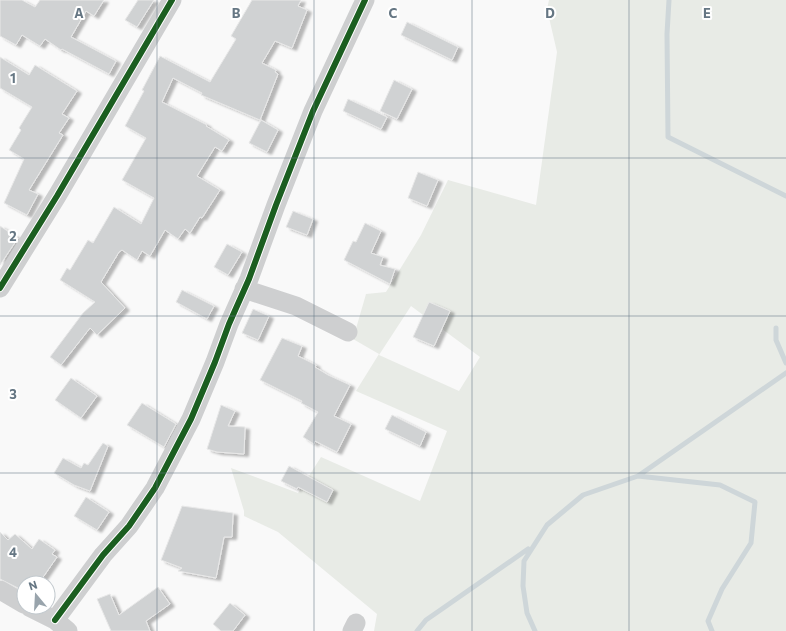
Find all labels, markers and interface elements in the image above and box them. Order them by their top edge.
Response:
text: A [74,5,84,21]
text: B [232,5,241,21]
text: C [389,5,398,21]
text: D [545,5,555,21]
text: E [703,5,711,21]
text: 1 [10,70,16,86]
text: 2 [9,228,17,244]
text: 3 [9,386,17,402]
text: 4 [9,544,17,560]
north arrow [16,575,56,615]
text: N [27,578,39,592]

